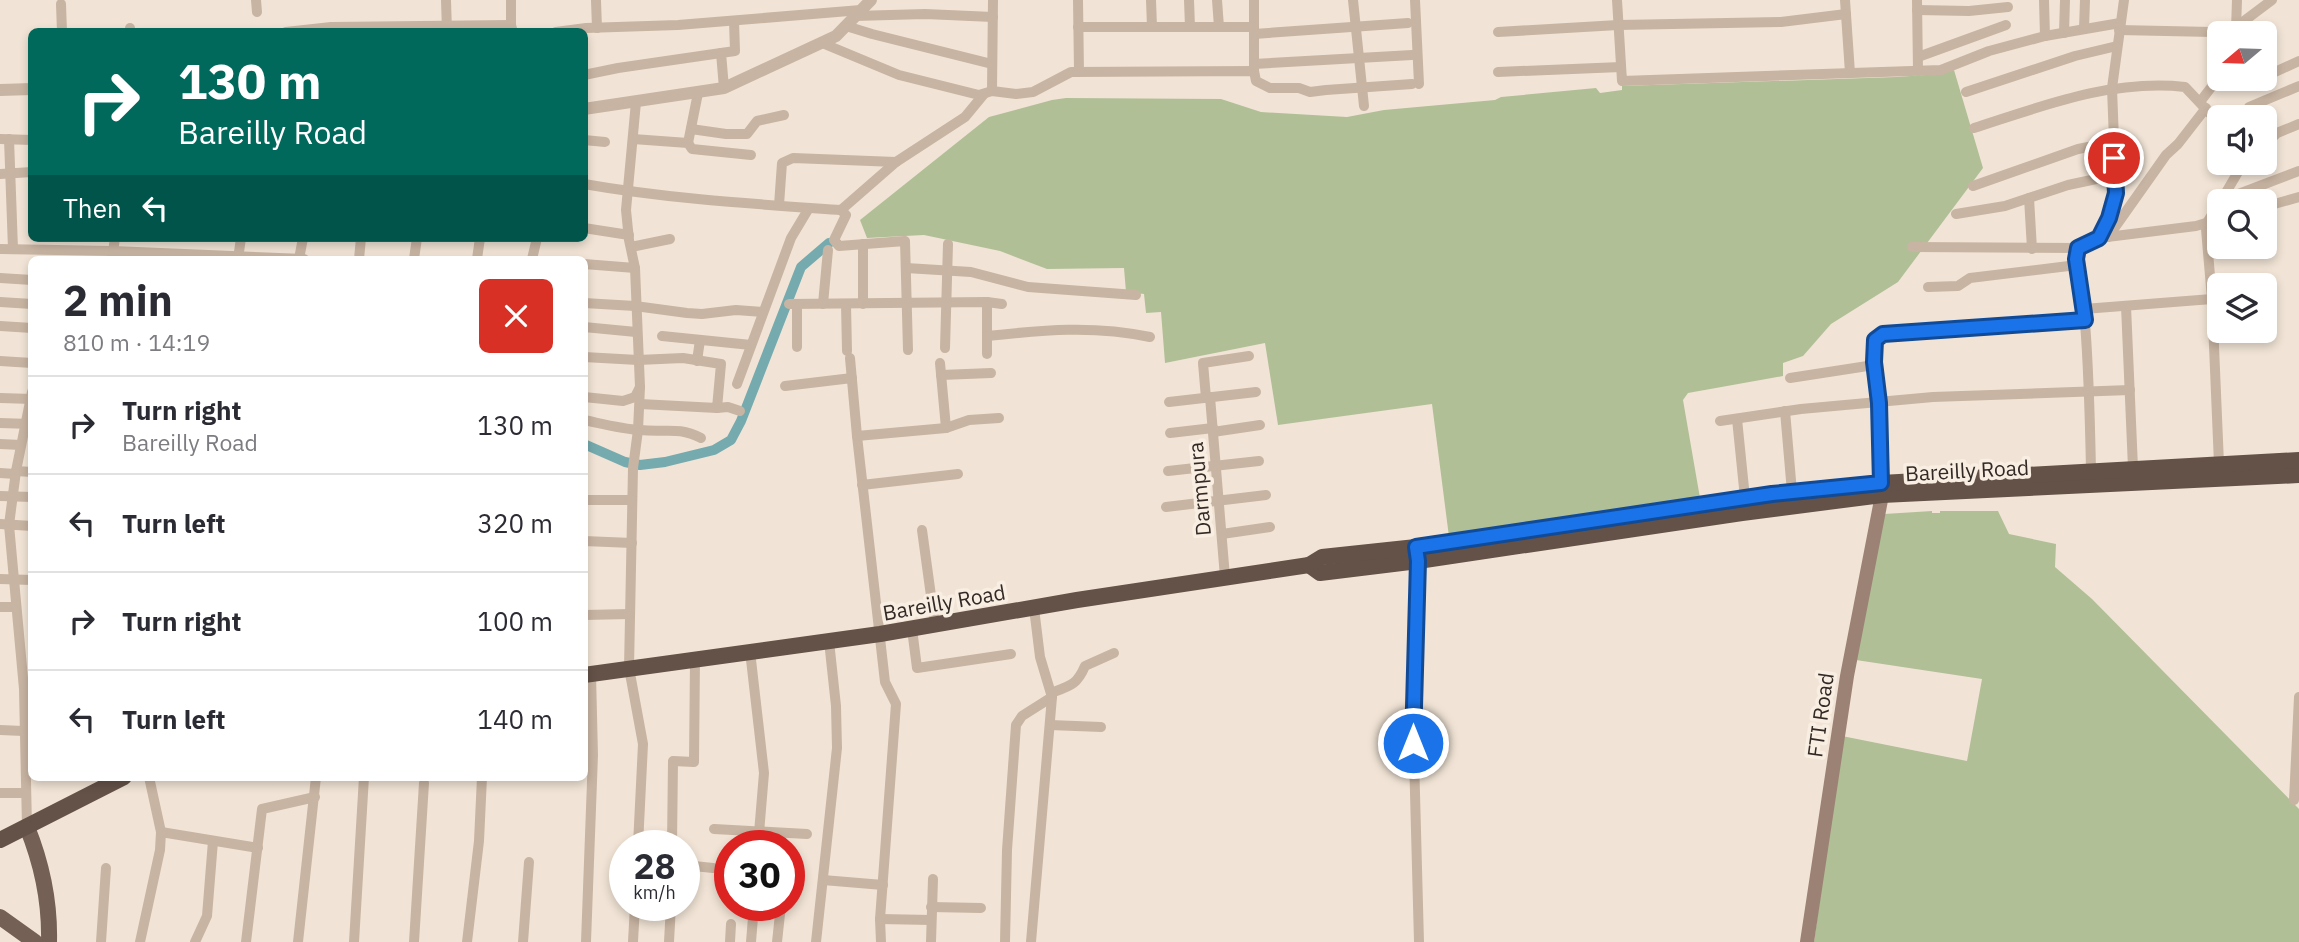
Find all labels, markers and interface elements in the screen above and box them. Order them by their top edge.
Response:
north arrow [2207,21,2277,91]
map controls [2207,21,2277,343]
text: 130 m [178,49,322,112]
icon: right [63,56,154,147]
button: sound [2207,105,2277,175]
text: Bareilly Road [178,111,367,153]
pin [2084,128,2144,188]
icon: arrive [2095,139,2133,177]
icon: left [136,189,174,227]
button: search [2207,189,2277,259]
text: Then [63,191,122,225]
text: 2 min [63,273,173,328]
button: layers [2207,273,2277,343]
button: close [479,279,553,353]
text: 810 m · 14:19 [63,327,210,357]
text: Turn right [122,393,241,427]
icon: right [63,406,101,444]
text: 130 m [477,408,553,442]
text: Bareilly Road [122,427,258,457]
street label: Darmpura [1181,441,1217,537]
street label: Bareilly Road [1904,453,2030,487]
icon: left [63,504,101,542]
text: Turn left [122,506,225,540]
text: 320 m [477,506,553,540]
street label: Bareilly Road [880,577,1008,627]
icon: right [63,602,101,640]
text: Turn right [122,604,241,638]
text: 100 m [477,604,553,638]
street label: FTI Road [1800,671,1840,759]
icon: left [63,700,101,738]
text: Turn left [122,702,225,736]
text: 140 m [477,702,553,736]
position arrow [1376,706,1450,780]
speed limit sign: 30 [714,830,805,921]
text: 28 [633,843,676,889]
text: km/h [633,881,676,904]

